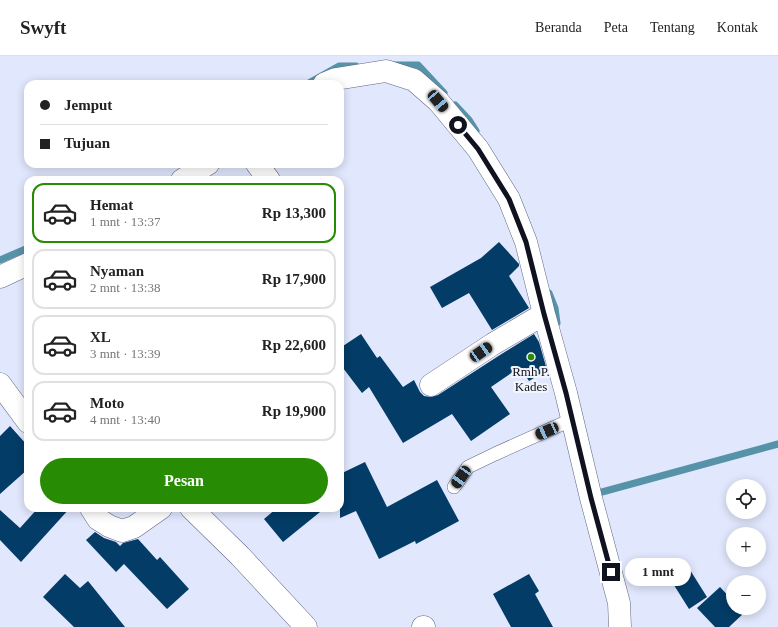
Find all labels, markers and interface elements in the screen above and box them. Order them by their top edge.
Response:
text: Swyft [20,17,66,38]
text: Beranda [535,20,582,35]
text: Peta [604,20,628,35]
text: Tentang [650,20,695,35]
text: Kontak [717,20,758,35]
car [426,88,450,114]
text: Jemput [64,97,112,113]
route start [449,116,467,134]
text: Tujuan [64,135,110,151]
icon: car [42,195,78,231]
text: Hemat [90,197,133,213]
text: Rp 13,300 [262,205,326,221]
text: 1 mnt · 13:37 [90,214,160,229]
icon: car [42,261,78,297]
text: Nyaman [90,263,144,279]
text: Rp 17,900 [262,271,326,287]
text: 2 mnt · 13:38 [90,280,160,295]
icon: car [42,327,78,363]
text: XL [90,329,111,345]
text: Rp 22,600 [262,337,326,353]
car [468,340,494,364]
text: 3 mnt · 13:39 [90,346,160,361]
marker: Rmh P. Kades [526,352,536,362]
place label: Rmh P. Kades [512,364,550,394]
icon: car [42,393,78,429]
text: Moto [90,395,124,411]
text: Rp 19,900 [262,403,326,419]
text: 4 mnt · 13:40 [90,412,160,427]
car [534,421,560,441]
button: Pesan [40,458,328,504]
car [449,464,473,490]
map controls [726,479,766,615]
button: locate [726,479,766,519]
button: + [726,527,766,567]
callout: 1 mnt [625,558,691,586]
route end [602,563,620,581]
text: 1 mnt [642,564,674,579]
button: − [726,575,766,615]

